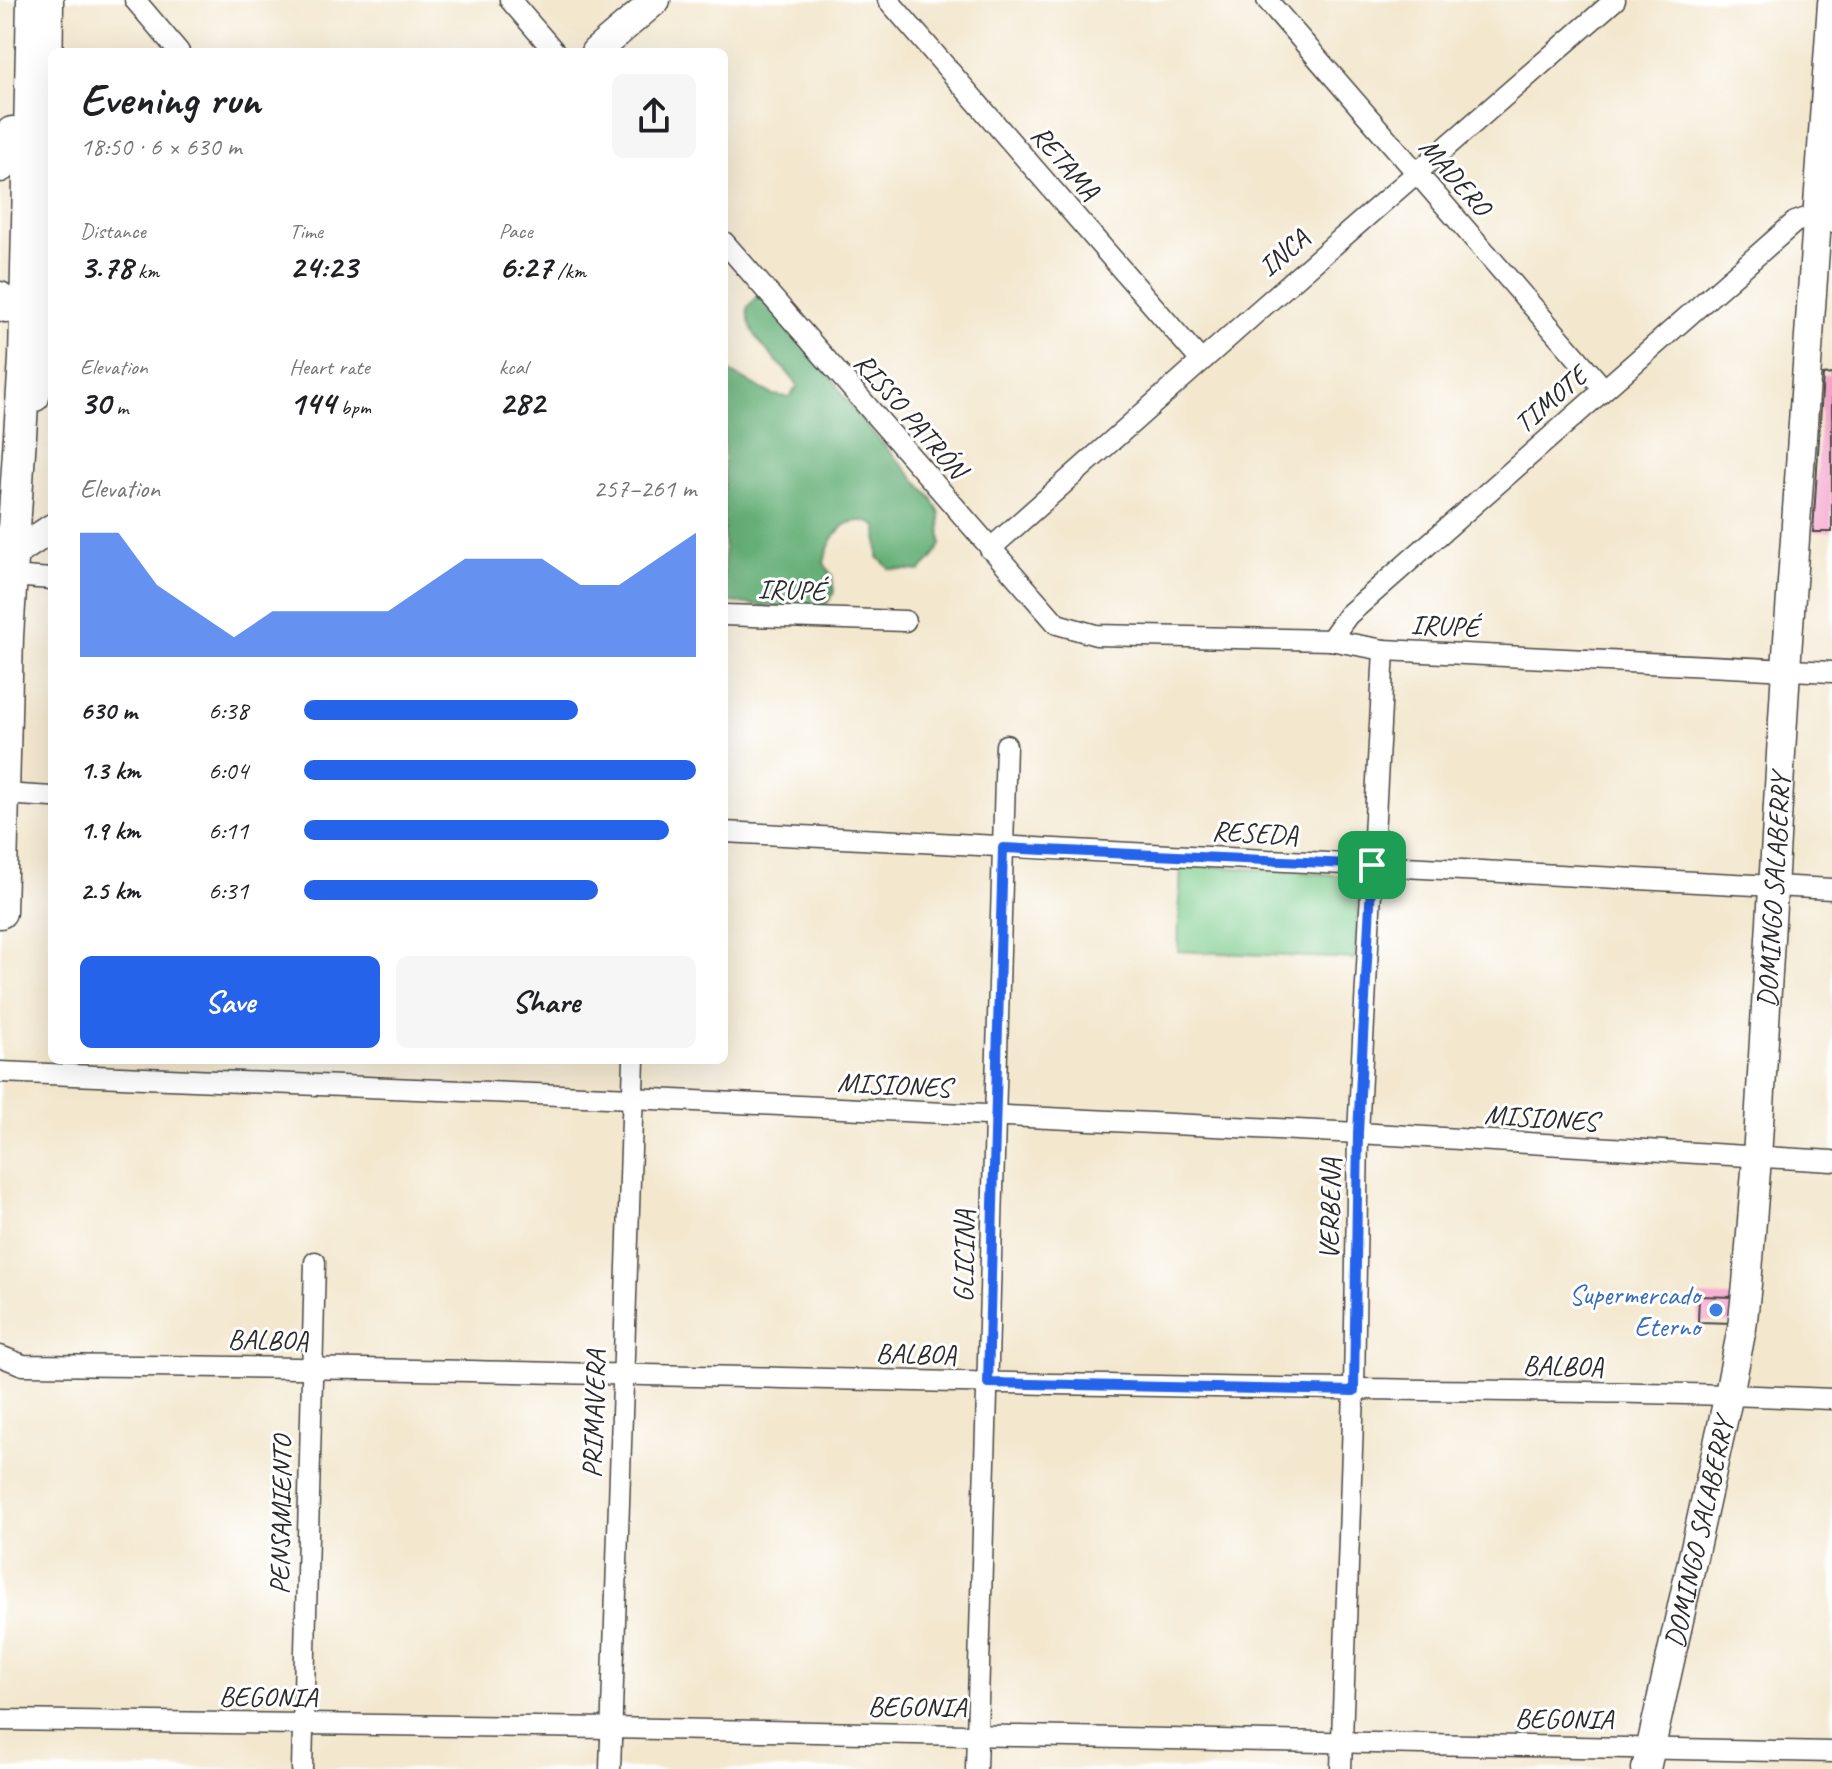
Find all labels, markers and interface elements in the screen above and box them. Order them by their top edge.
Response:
text: Evening run [80,72,260,127]
button: share [612,74,696,158]
street label: RETAMA [1024,118,1108,208]
text: 18:50 · 6 × 630 m [80,130,241,163]
street label: MADERO [1412,130,1501,225]
text: Distance [80,217,146,245]
text: Time [289,217,323,245]
text: Pace [499,217,533,245]
street label: INCA [1251,220,1317,284]
text: 3.78 [80,245,133,288]
text: 24:23 [289,245,357,288]
text: 6:27 [499,245,552,288]
text: km [133,257,159,285]
text: /km [552,257,586,285]
street label: RISSO PATRÓN [847,346,977,488]
text: Elevation [80,353,148,381]
text: Heart rate [289,353,370,381]
text: kcal [499,353,528,381]
street label: TIMOTE [1507,356,1597,441]
text: 30 [80,381,111,424]
text: 144 [289,381,335,424]
text: 282 [499,381,545,424]
text: m [111,393,128,421]
text: bpm [335,393,371,421]
text: Elevation [80,472,160,505]
text: 257–261 m [593,472,696,505]
street label: IRUPÉ [757,571,830,608]
street label: IRUPÉ [1410,606,1483,645]
text: 630 m [80,694,137,727]
text: 6:38 [208,694,248,727]
text: 1.3 km [80,754,140,787]
text: 6:04 [208,754,248,787]
street label: DOMINGO SALABERRY [1749,767,1798,1009]
street label: RESEDA [1211,813,1300,852]
text: 1.9 km [80,814,140,847]
text: 6:11 [208,814,248,847]
pin [1338,831,1406,899]
icon: arrive [1350,843,1394,887]
text: 2.5 km [80,874,140,907]
text: 6:31 [208,874,248,907]
button: Save [80,956,380,1048]
button: Share [396,956,696,1048]
street label: MISIONES [837,1064,957,1105]
street label: MISIONES [1483,1096,1604,1139]
street label: VERBENA [1311,1157,1348,1260]
street label: GLICINA [945,1208,982,1303]
place label: Supermercado Eterno [1569,1277,1703,1344]
marker: Supermercado Eterno [1707,1301,1725,1319]
street label: BALBOA [227,1321,310,1358]
street label: BALBOA [875,1335,958,1372]
street label: BALBOA [1522,1347,1605,1384]
street label: PRIMAVERA [574,1348,613,1479]
street label: DOMINGO SALABERRY [1656,1409,1742,1651]
street label: PENSAMIENTO [262,1432,299,1595]
street label: BEGONIA [219,1678,319,1715]
street label: BEGONIA [868,1688,968,1725]
street label: BEGONIA [1515,1700,1615,1737]

